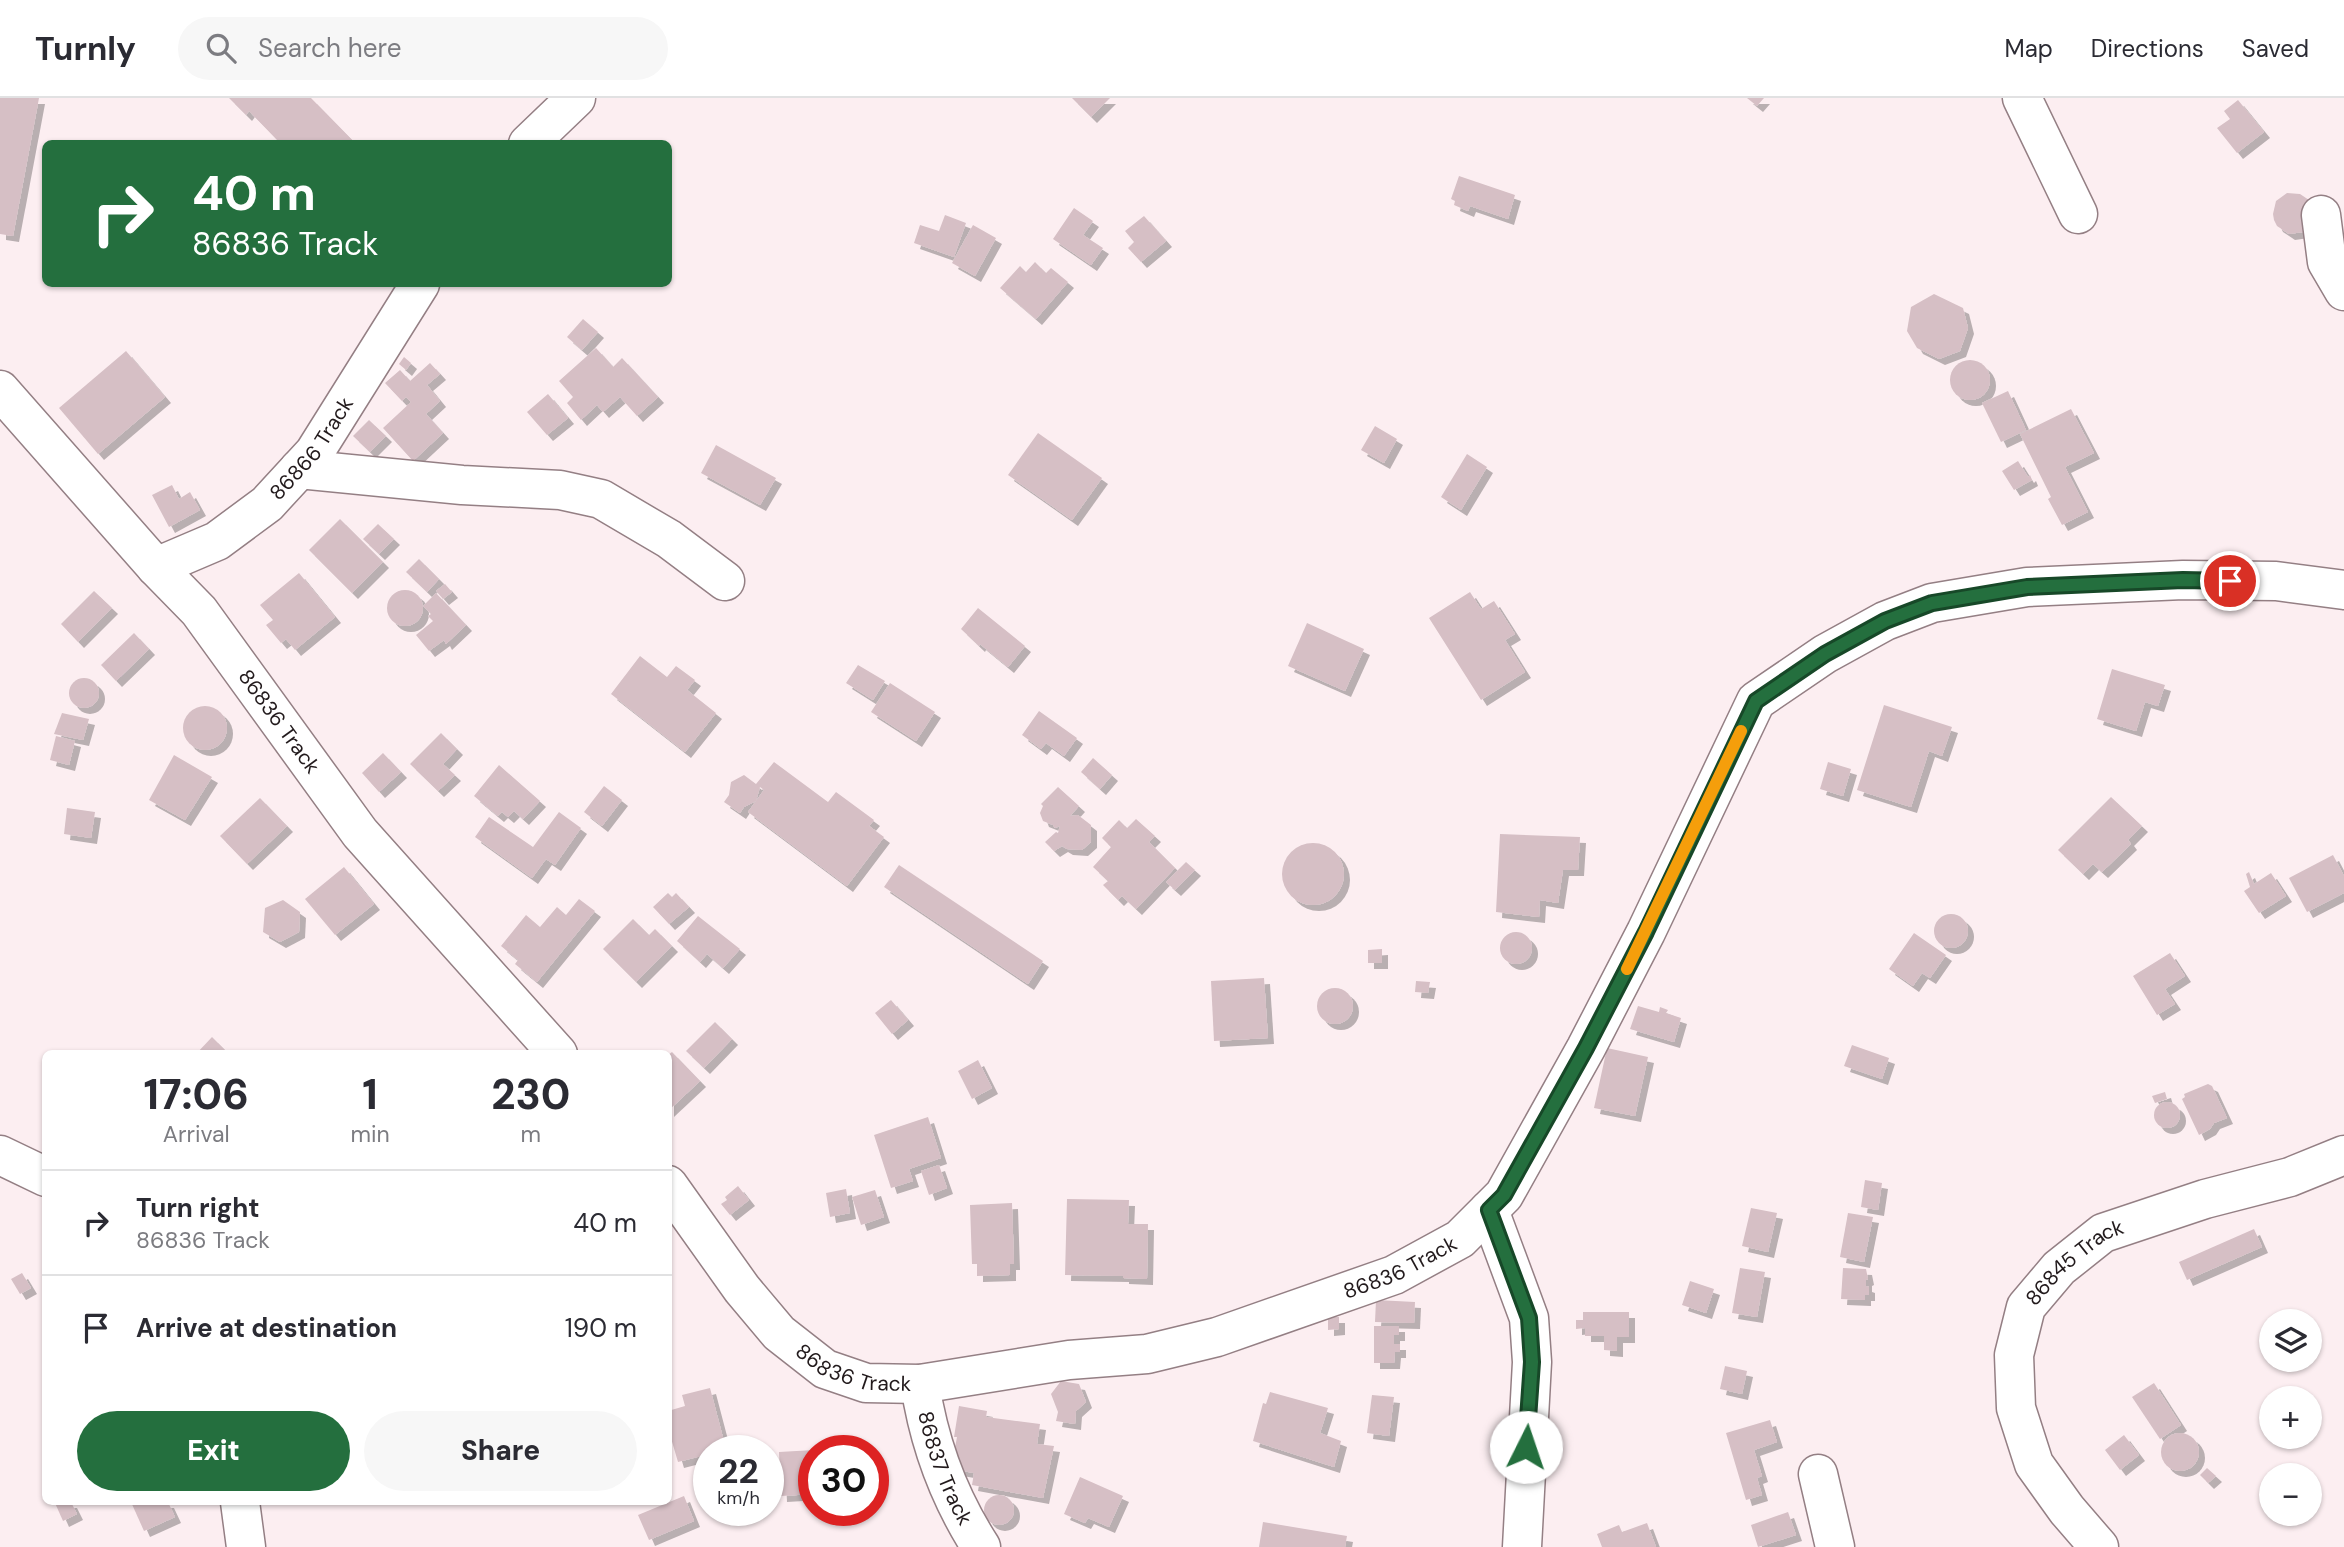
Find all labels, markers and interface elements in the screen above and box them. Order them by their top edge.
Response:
search box [178,17,668,80]
text: Turnly [35,27,136,70]
icon: search [202,29,240,67]
text: Search here [258,31,401,65]
text: Map [2005,33,2053,64]
text: Directions [2091,33,2204,64]
text: Saved [2242,33,2309,64]
text: 40 m [192,161,316,225]
icon: right [77,168,168,259]
text: 86836 Track [192,223,378,265]
street label: 86866 Track [263,391,360,506]
pin [2200,551,2260,611]
icon: arrive [2211,562,2249,600]
street label: 86836 Track [232,664,327,780]
text: 17:06 [144,1067,249,1122]
text: 1 [362,1067,378,1122]
text: 230 [491,1067,570,1122]
text: Arrival [163,1119,230,1149]
text: min [350,1119,390,1149]
text: m [521,1119,541,1149]
text: Turn right [136,1191,260,1225]
icon: right [77,1204,115,1242]
text: 40 m [573,1206,637,1240]
street label: 86845 Track [2019,1213,2128,1311]
text: 86836 Track [136,1225,270,1255]
street label: 86836 Track [1340,1229,1462,1306]
icon: arrive [77,1309,115,1347]
map controls [2259,1309,2322,1526]
button: layers [2259,1309,2322,1372]
text: Arrive at destination [136,1311,397,1345]
text: 190 m [565,1311,637,1345]
street label: 86836 Track [790,1337,912,1398]
button: + [2259,1386,2322,1449]
street label: 86837 Track [911,1408,979,1531]
position arrow [1489,1410,1563,1484]
button: Exit [77,1411,350,1491]
button: Share [364,1411,637,1491]
speed limit sign: 30 [798,1435,889,1526]
text: 22 [718,1448,759,1494]
button: − [2259,1463,2322,1526]
text: km/h [717,1486,760,1510]

